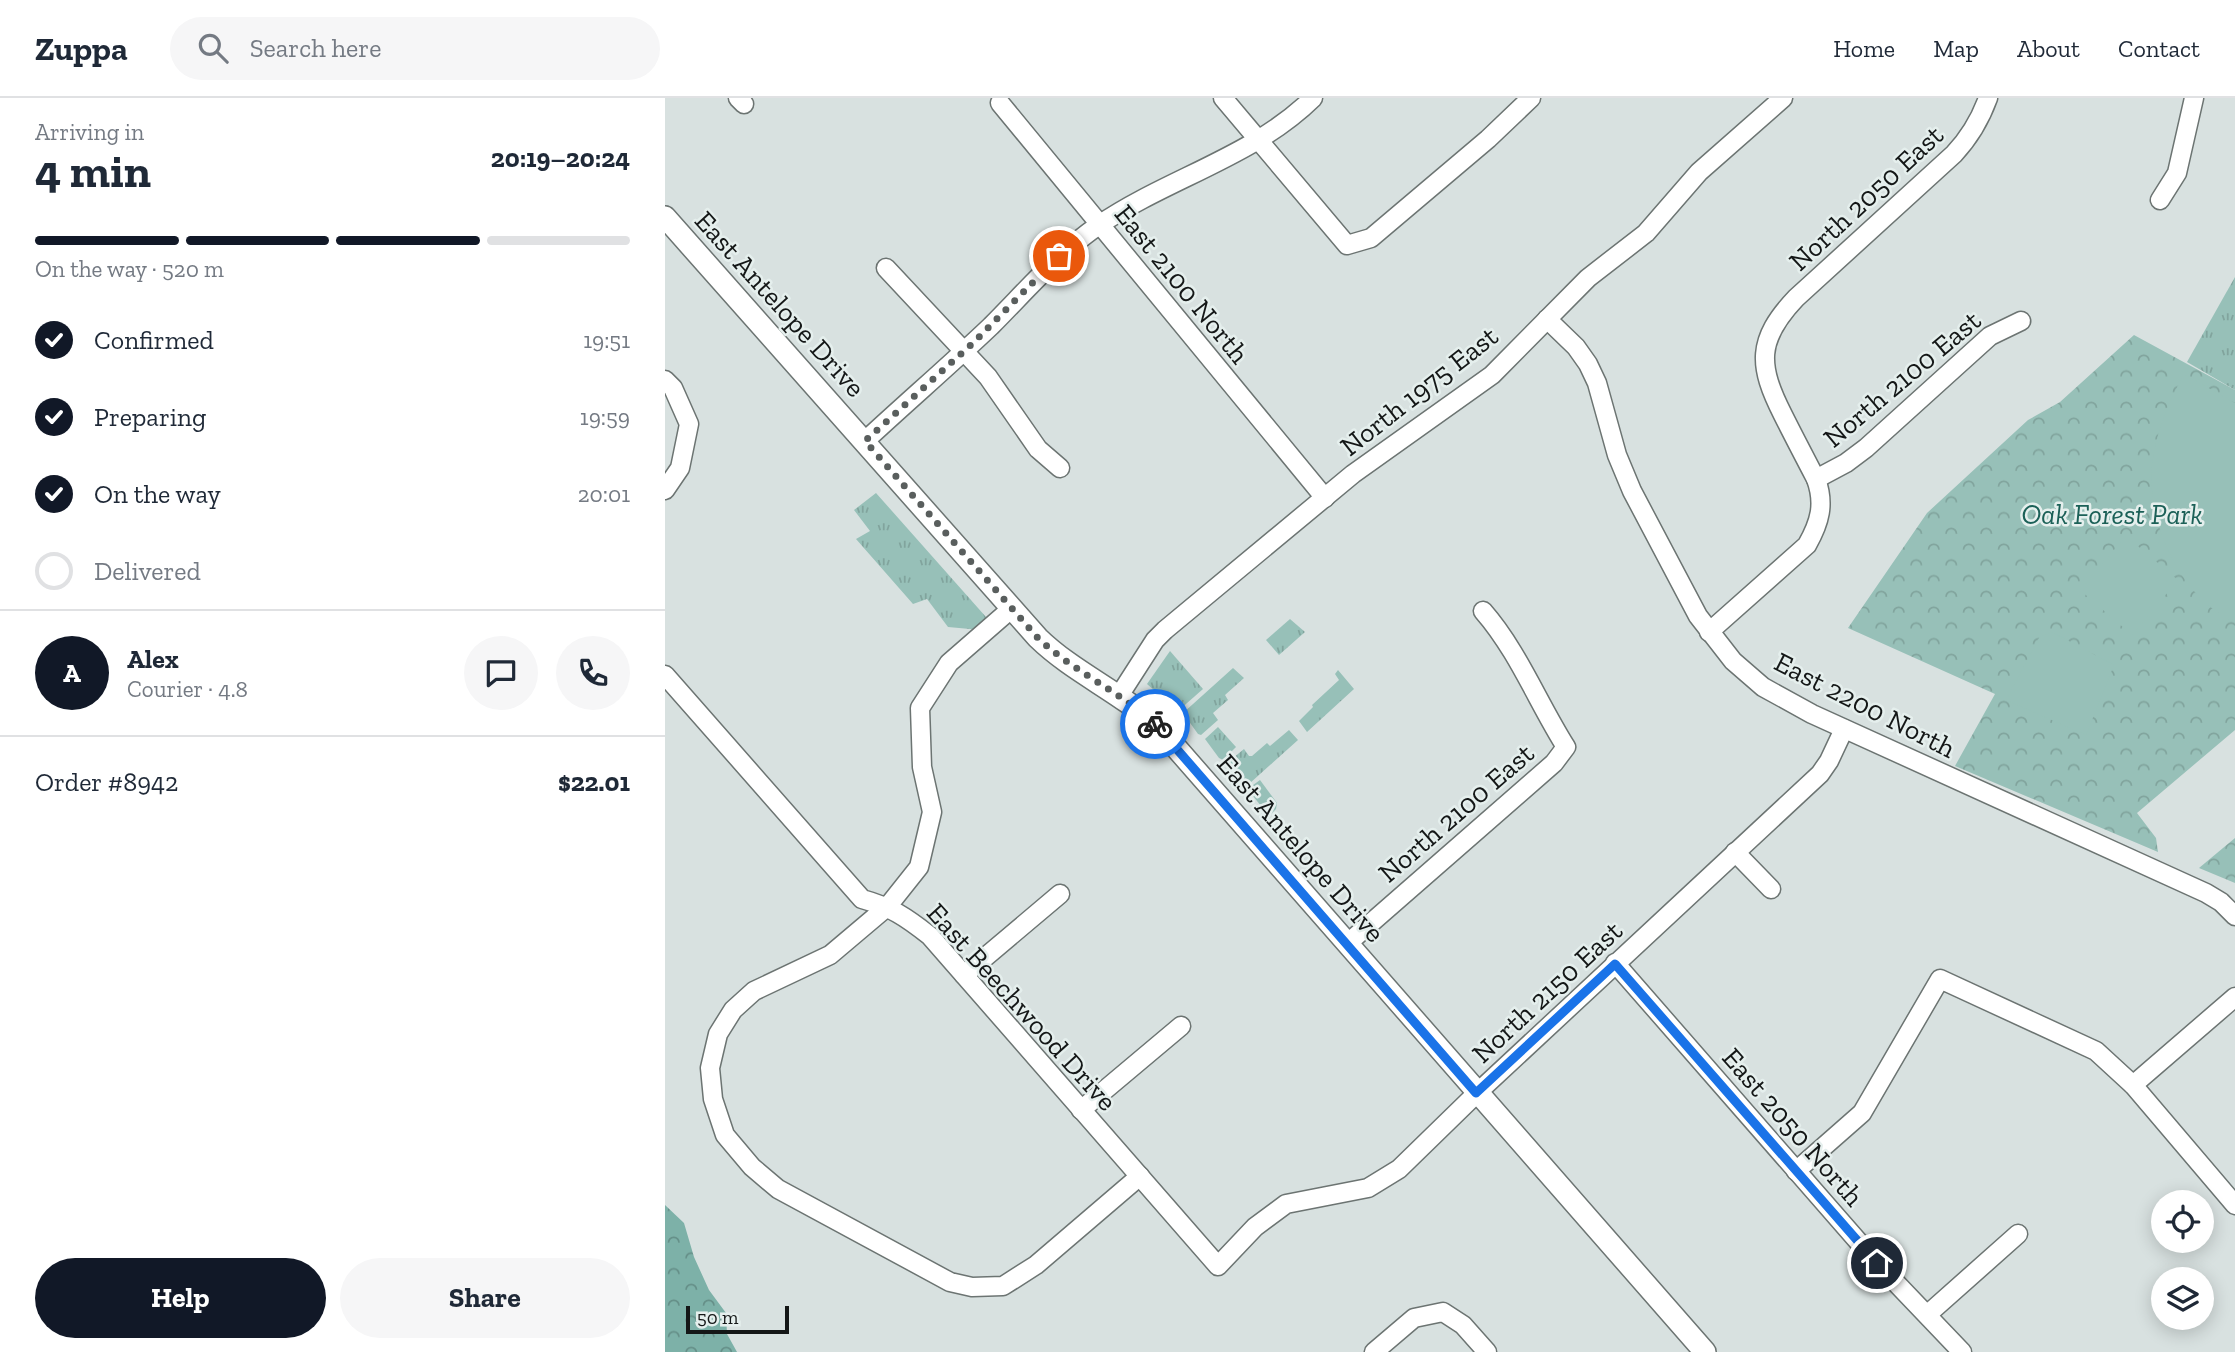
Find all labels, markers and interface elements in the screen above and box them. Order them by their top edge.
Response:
search box [170,17,660,80]
text: Zuppa [35,29,128,68]
icon: search [194,29,232,67]
text: Search here [250,32,381,64]
text: Home [1833,34,1895,63]
text: Map [1933,34,1979,63]
text: About [2017,34,2080,63]
text: Contact [2118,34,2200,63]
text: Arriving in [35,118,144,146]
street label: North 2050 East [1782,118,1950,278]
text: 20:19–20:24 [491,142,630,174]
text: 4 min [35,144,151,199]
street label: East 2100 North [1108,198,1256,370]
street label: East Antelope Drive [688,204,872,404]
pin [1029,226,1089,286]
icon: bag [1040,237,1078,275]
text: On the way · 520 m [35,255,224,283]
street label: North 2100 East [1817,303,1988,454]
street label: North 1975 East [1334,319,1505,463]
icon: check [35,321,73,359]
text: Confirmed [94,324,214,356]
text: 19:51 [583,326,630,354]
icon: check [35,398,73,436]
text: Preparing [94,401,206,433]
text: 19:59 [580,403,630,431]
icon: check [35,475,73,513]
text: On the way [94,478,221,510]
text: 20:01 [578,480,630,508]
park label: Oak Forest Park [2021,498,2203,531]
text: Delivered [94,555,201,587]
button: chat [464,636,538,710]
button: phone [556,636,630,710]
text: Alex [127,643,179,675]
street label: East 2200 North [1769,645,1961,765]
text: A [63,657,81,689]
text: Courier · 4.8 [127,675,248,703]
courier [1120,689,1190,759]
icon: bike [1136,705,1174,743]
street label: North 2100 East [1372,736,1541,889]
street label: East Antelope Drive [1210,747,1392,949]
text: Order #8942 [35,766,178,798]
text: $22.01 [558,766,630,798]
street label: East Beechwood Drive [920,896,1124,1118]
street label: North 2150 East [1465,914,1629,1070]
street label: East 2050 North [1715,1041,1871,1213]
map controls [2151,1190,2214,1330]
button: locate [2151,1190,2214,1253]
pin [1847,1233,1907,1293]
icon: home [1858,1244,1896,1282]
button: Help [35,1258,326,1338]
button: Share [340,1258,630,1338]
button: layers [2151,1267,2214,1330]
scale bar [686,1303,789,1335]
text: 50 m [697,1306,738,1329]

